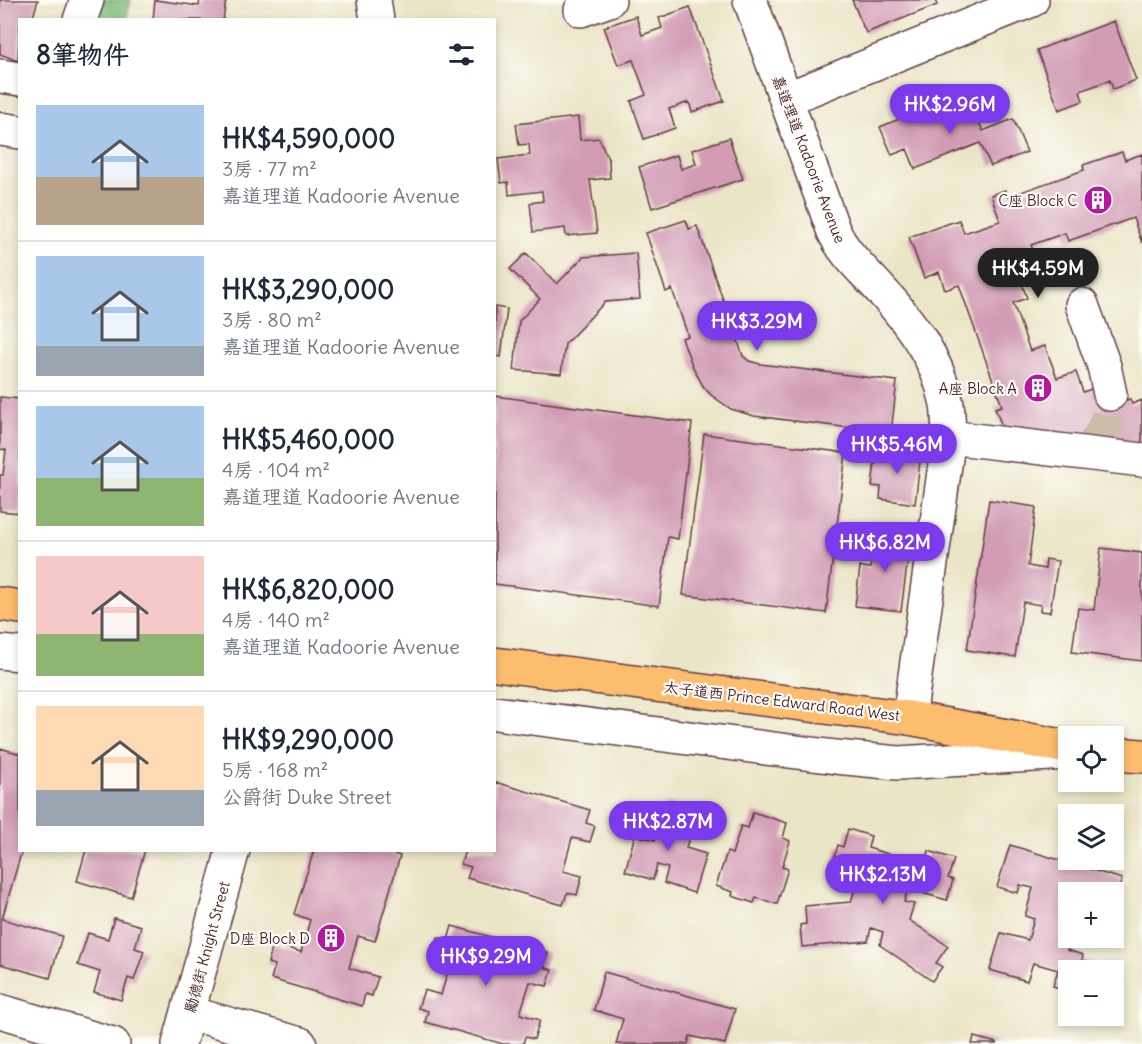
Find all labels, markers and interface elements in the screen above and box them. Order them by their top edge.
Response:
text: 8筆物件 [36,38,129,71]
icon: filters [445,38,478,71]
street label: 嘉道理道 Kadoorie Avenue [768,72,850,246]
pin: HK$2.96M [888,84,1012,135]
text: HK$2.96M [904,91,996,116]
text: HK$4,590,000 [222,122,395,155]
icon: home [84,129,156,201]
text: 3房 · 77 m² [222,156,317,181]
text: 嘉道理道 Kadoorie Avenue [222,183,460,208]
building icon: C座 Block C [1082,184,1114,216]
place label: C座 Block C [998,191,1077,210]
pin: HK$4.59M [976,248,1100,299]
text: HK$4.59M [992,255,1084,280]
text: HK$3,290,000 [222,273,394,306]
icon: home [84,280,156,352]
pin: HK$3.29M [695,301,819,352]
text: 3房 · 80 m² [222,307,322,332]
text: HK$3.29M [711,308,803,333]
text: 嘉道理道 Kadoorie Avenue [222,334,460,359]
building icon: A座 Block A [1022,372,1054,404]
place label: A座 Block A [939,379,1017,398]
text: HK$5,460,000 [222,423,395,456]
pin: HK$5.46M [835,424,959,475]
icon: home [84,430,156,502]
text: HK$5.46M [851,431,943,456]
text: 4房 · 104 m² [222,457,330,482]
text: 嘉道理道 Kadoorie Avenue [222,484,460,509]
pin: HK$6.82M [823,522,947,573]
text: HK$6.82M [839,529,931,554]
text: HK$6,820,000 [222,573,395,606]
icon: home [84,580,156,652]
text: 4房 · 140 m² [222,607,330,632]
text: 嘉道理道 Kadoorie Avenue [222,634,460,659]
street label: 太子道西 Prince Edward Road West [663,677,901,725]
text: HK$9,290,000 [222,723,394,756]
map controls [1058,726,1124,1026]
button: locate [1058,726,1124,792]
icon: home [84,730,156,802]
text: 5房 · 168 m² [222,757,328,782]
text: 公爵街 Duke Street [222,784,392,809]
pin: HK$2.87M [606,801,730,852]
button: layers [1058,804,1124,870]
text: HK$2.87M [623,808,713,833]
pin: HK$2.13M [821,854,945,905]
text: HK$2.13M [839,861,927,886]
street label: 勵德街 Knight Street [180,879,234,1015]
button: + [1058,882,1124,948]
building icon: D座 Block D [315,922,347,954]
place label: D座 Block D [230,929,310,948]
pin: HK$9.29M [424,936,548,987]
text: HK$9.29M [440,943,532,968]
button: − [1058,960,1124,1026]

